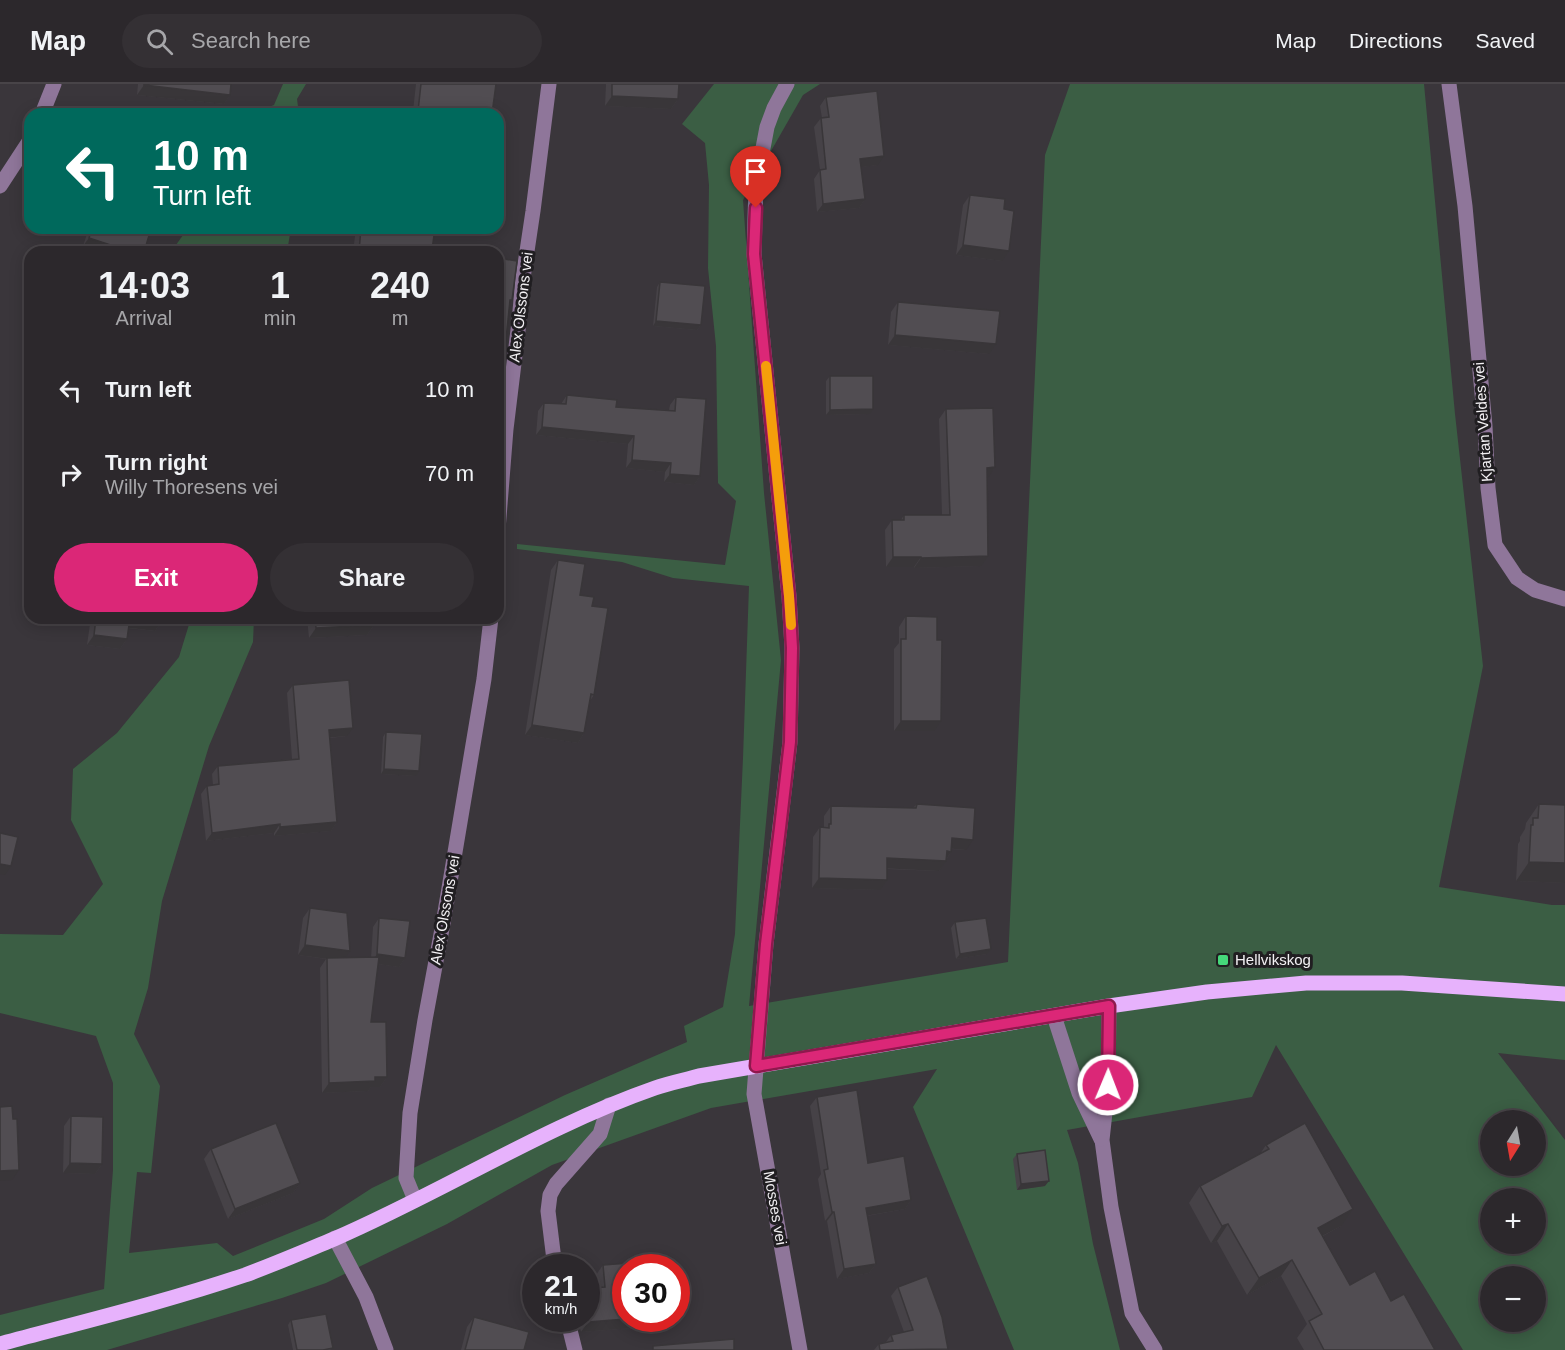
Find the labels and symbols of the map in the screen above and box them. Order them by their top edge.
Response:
pin [730,146,781,208]
street label: Alex Olssons vei [505,251,536,363]
street label: Kjartan Veldes vei [1470,362,1495,483]
street label: Alex Olssons vei [427,854,463,966]
place label: Hellvikskog [1235,951,1311,968]
marker: Hellvikskog [1216,953,1230,967]
position arrow [1076,1053,1140,1117]
north arrow [1480,1110,1546,1176]
street label: Mosses vei [761,1169,790,1246]
speed limit sign: 30 [612,1254,690,1332]

